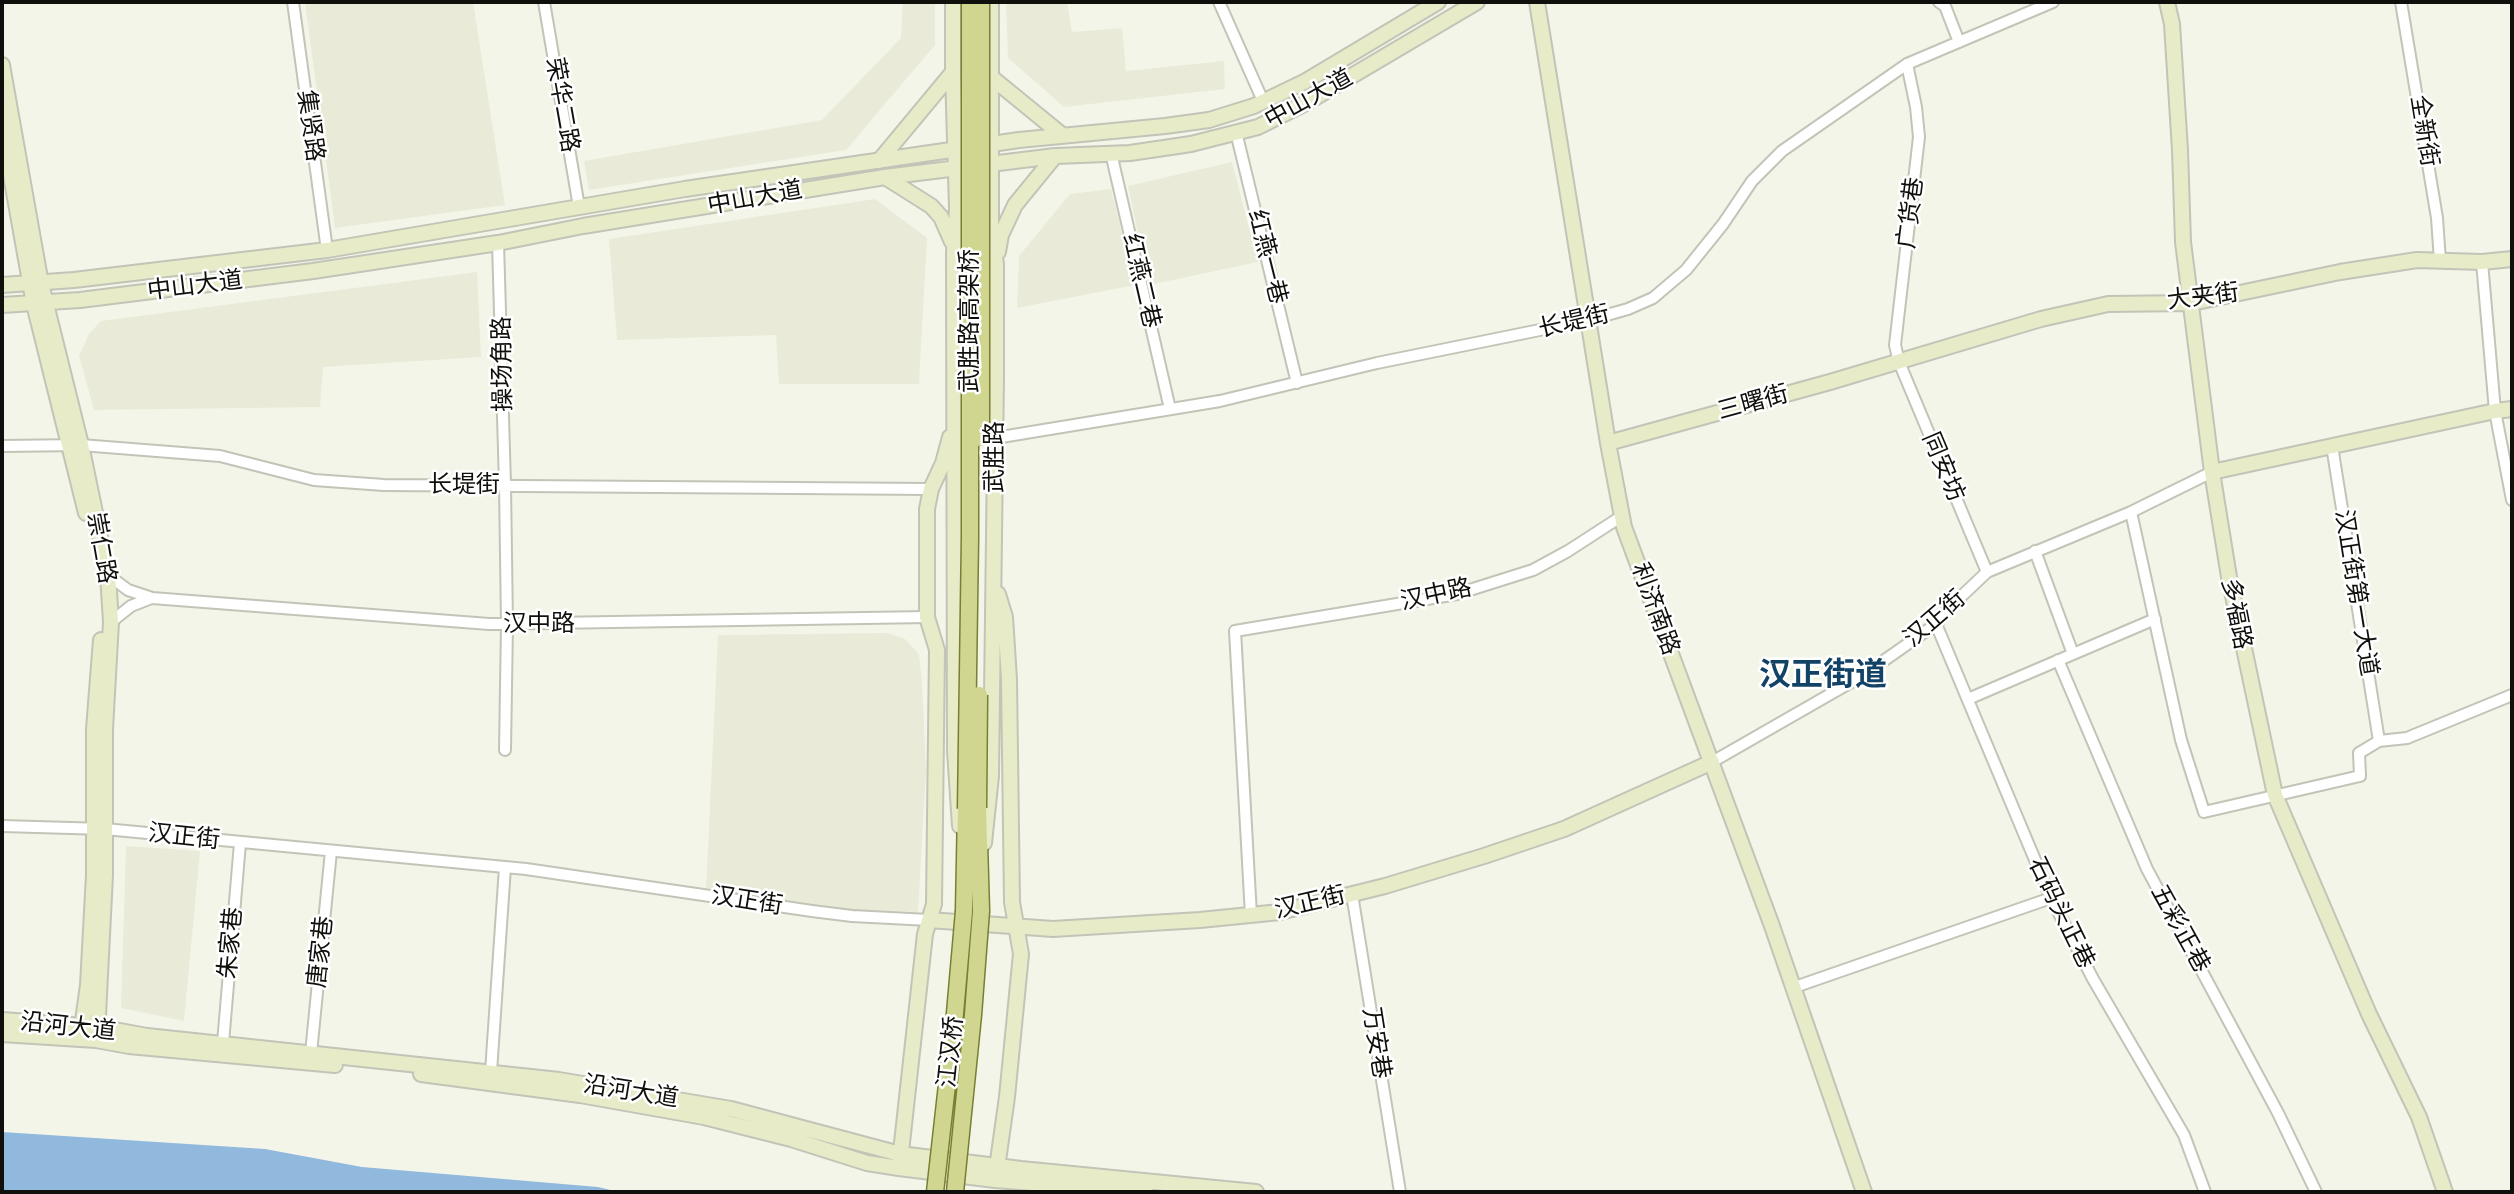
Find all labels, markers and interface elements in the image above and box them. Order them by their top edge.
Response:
street label: 荣华二路 [539,55,585,155]
street label: 中山大道 [1260,63,1358,135]
street label: 集贤路 [291,88,329,164]
street label: 全新街 [2404,93,2444,169]
street label: 中山大道 [705,175,805,221]
street label: 广货巷 [1892,176,1930,250]
street label: 红燕一巷 [1241,207,1293,307]
street label: 红燕二巷 [1116,231,1166,331]
street label: 武胜路高架桥 [956,249,984,393]
street label: 中山大道 [146,266,244,306]
street label: 大夹街 [2166,278,2240,316]
street label: 长堤街 [1536,300,1612,344]
street label: 操场角路 [488,316,518,412]
street label: 三曙街 [1714,380,1792,426]
street label: 武胜路 [981,421,1009,493]
street label: 同安坊 [1916,428,1970,506]
street label: 长堤街 [428,471,500,499]
street label: 汉正街第一大道 [2329,508,2383,678]
street label: 崇仁路 [81,510,121,586]
street label: 利济南路 [1625,559,1685,659]
street label: 汉中路 [1398,573,1474,617]
street label: 多福路 [2215,576,2257,652]
street label: 汉正街 [1898,585,1972,653]
street label: 汉中路 [503,610,575,638]
district label: 汉正街道 [1759,657,1887,695]
street label: 汉正街 [147,819,221,855]
street label: 石码头正巷 [2022,853,2100,973]
street label: 五彩正巷 [2144,880,2216,978]
street label: 汉正街 [709,881,785,921]
street label: 汉正街 [1272,881,1348,925]
street label: 朱家巷 [214,906,248,980]
street label: 唐家巷 [303,915,339,989]
street label: 万安巷 [1356,1005,1396,1081]
street label: 沿河大道 [19,1008,117,1046]
street label: 江汉桥 [933,1015,969,1089]
street label: 沿河大道 [581,1070,681,1114]

